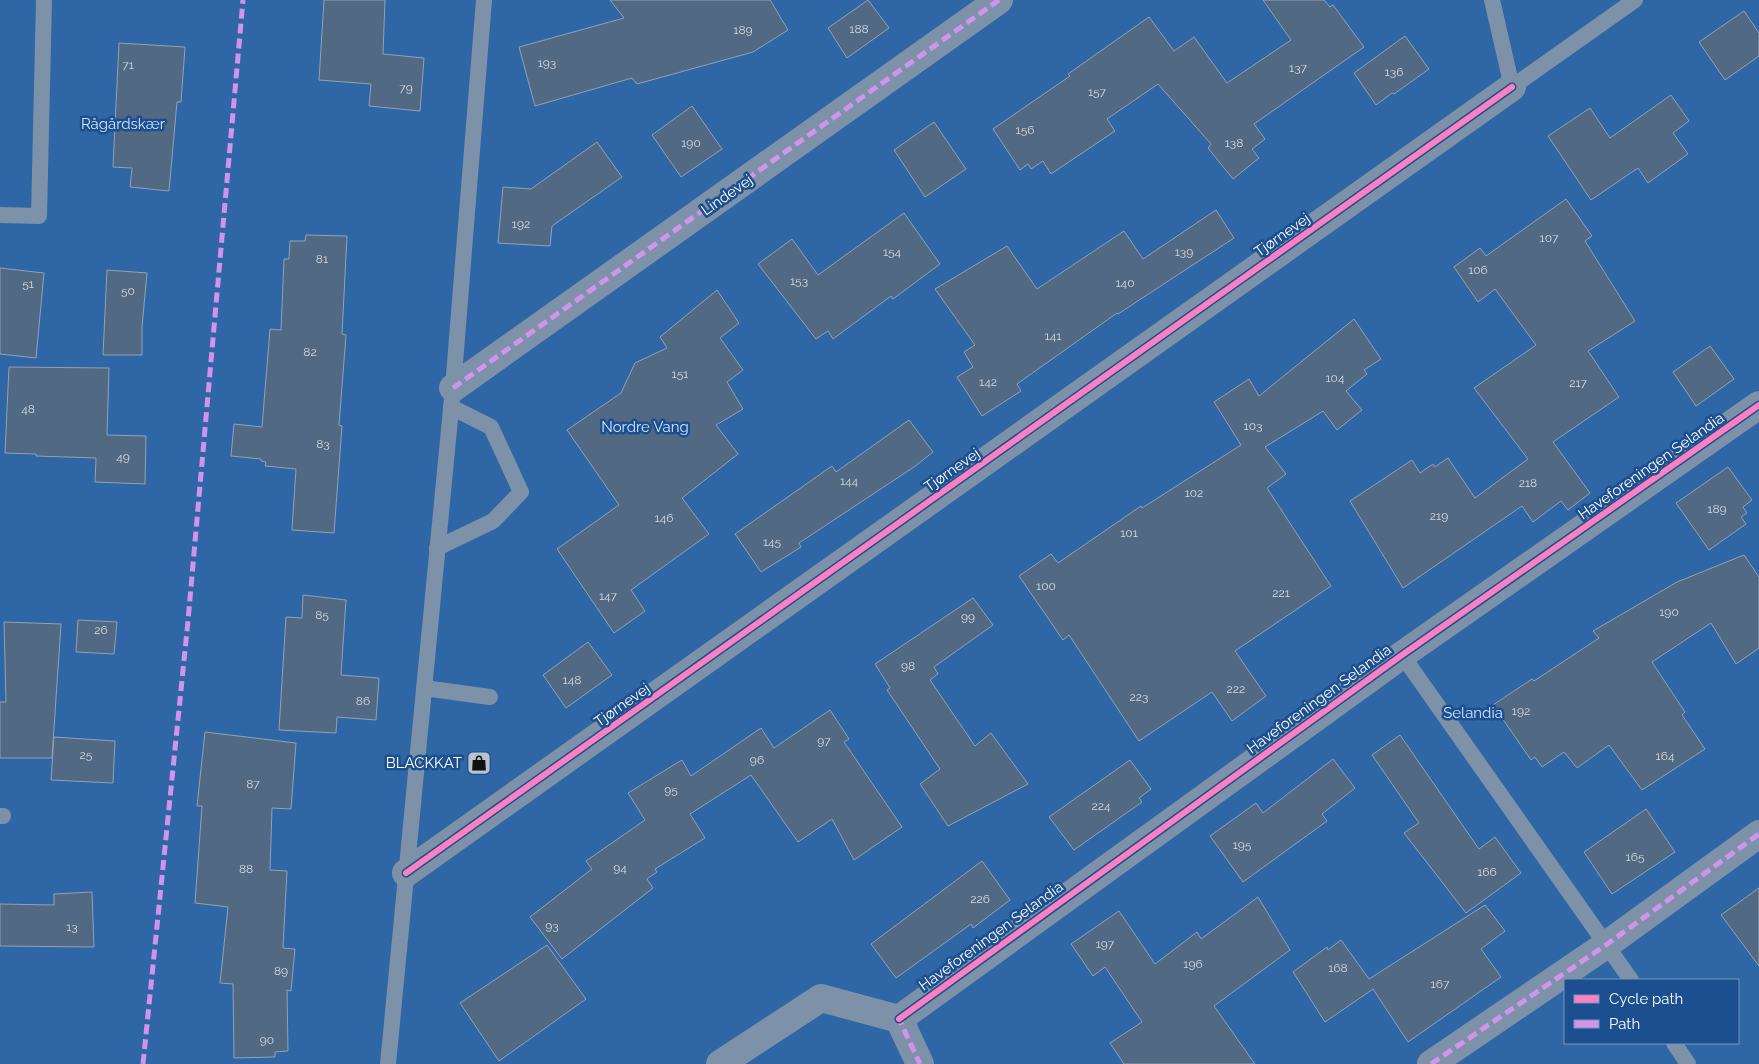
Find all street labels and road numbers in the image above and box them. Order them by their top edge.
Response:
street label: Lindevej [698,171,756,219]
street label: Tjørnevej [1251,209,1313,261]
street label: Haveforeningen Selandia [1575,409,1727,523]
street label: Tjørnevej [921,444,983,496]
street label: Haveforeningen Selandia [1243,641,1395,757]
street label: Tjørnevej [591,679,653,731]
street label: Haveforeningen Selandia [915,878,1067,994]

